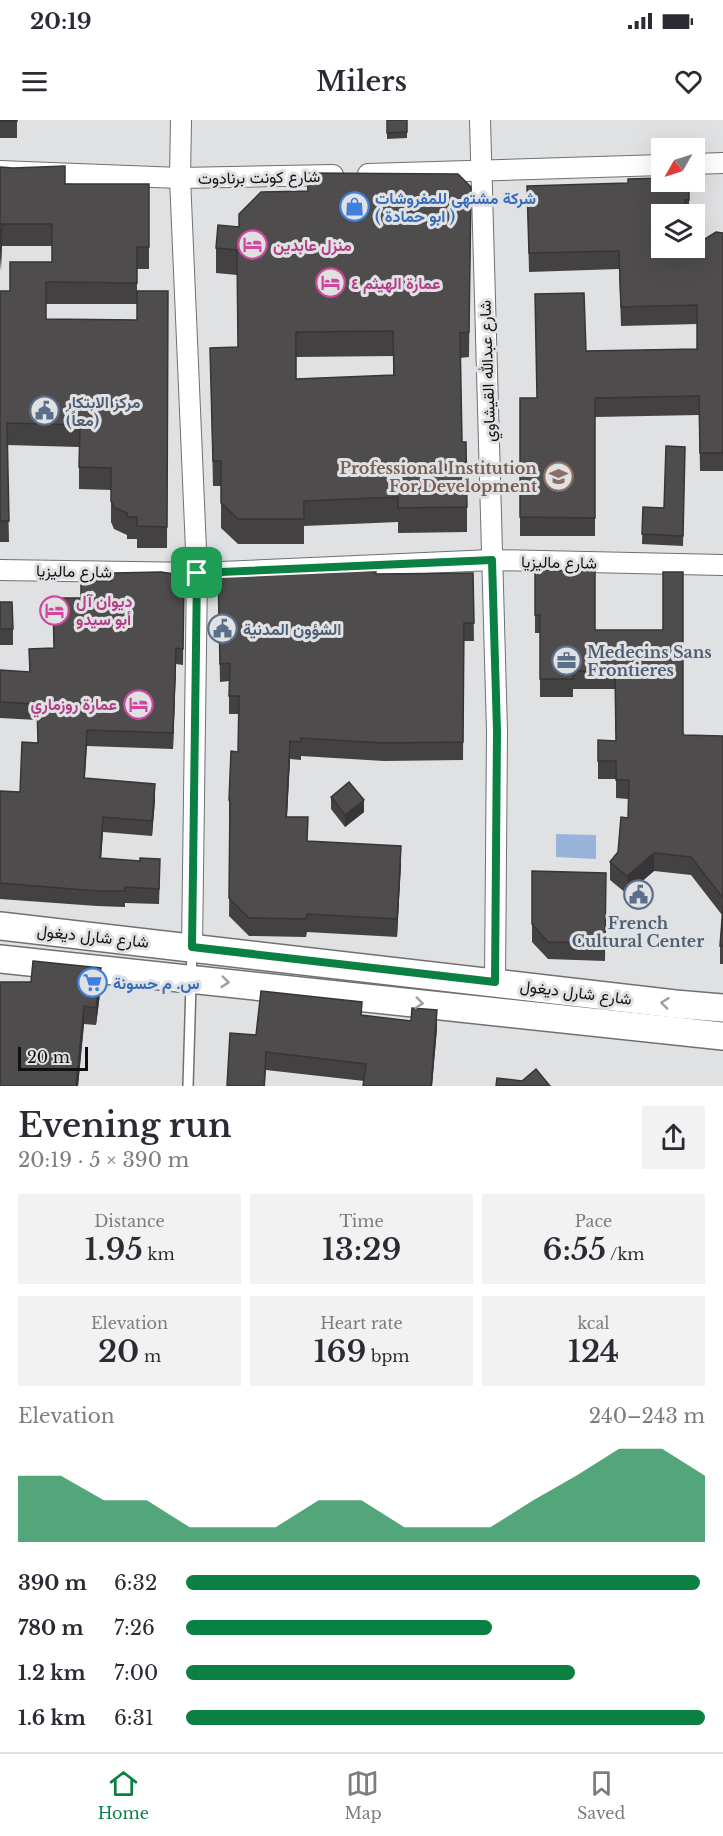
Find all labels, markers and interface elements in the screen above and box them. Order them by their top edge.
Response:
text: 20:19 [30,8,92,35]
icon: menu [18,65,51,98]
text: Milers [316,65,407,98]
icon: heart [672,65,705,98]
north arrow [651,138,705,192]
map controls [651,138,705,258]
street label: شارع كونت برنادوت [198,166,320,190]
place label: شركة مشتهى للمفروشات ( ابو حمادة ) [375,188,536,227]
shop icon: شركة مشتهى للمفروشات ( ابو حمادة ) [338,191,370,223]
button: layers [651,204,705,258]
hotel icon: منزل عابدين [236,229,268,261]
place label: منزل عابدين [273,235,352,256]
hotel icon: عمارة الهيثم ٤ [314,267,346,299]
place label: عمارة الهيثم ٤ [351,273,440,294]
street label: شارع عبدالله القيشاوي [475,300,503,442]
place label: مركز الابتكار (معاً) [65,392,141,430]
public building icon: مركز الابتكار (معاً) [29,395,61,427]
place label: Professional Institution For Development [339,458,538,496]
school or university icon: Professional Institution For Development [542,461,574,493]
pin [171,547,222,598]
street label: شارع ماليزيا [521,551,597,575]
icon: arrive [180,556,213,589]
street label: شارع ماليزيا [36,560,112,584]
place label: ديوان آل أبو سيدو [76,591,133,630]
hotel icon: ديوان آل أبو سيدو [39,594,71,626]
public building icon: الشؤون المدنية [206,613,238,645]
place label: الشؤون المدنية [243,619,341,640]
place label: Medecins Sans Frontieres [587,642,712,680]
office icon: Medecins Sans Frontieres [550,645,582,677]
hotel icon: عمارة روزماري [122,688,154,720]
place label: عمارة روزماري [30,694,117,718]
public building icon: French Cultural Center [622,879,654,911]
place label: French Cultural Center [572,913,704,951]
street label: شارع شارل ديغول [36,920,150,954]
supermarket icon: س. م حسونة [76,967,108,999]
place label: س. م حسونة [113,973,200,994]
one-way arrow [221,975,230,988]
street label: شارع شارل ديغول [519,975,633,1011]
one-way arrow [415,996,424,1009]
one-way arrow [660,997,669,1010]
scale bar [18,1044,88,1072]
text: 20 m [27,1047,70,1067]
text: Evening run [18,1105,232,1146]
button: share [642,1106,705,1169]
text: 20:19 · 5 × 390 m [18,1148,189,1172]
text: Distance [94,1211,165,1231]
text: Time [339,1211,384,1231]
text: Pace [575,1211,612,1231]
text: 1.95 [84,1231,143,1268]
text: 13:29 [322,1231,401,1268]
text: 6:55 [543,1231,606,1268]
text: km [143,1244,175,1264]
text: /km [606,1244,644,1264]
text: Elevation [91,1313,168,1333]
text: Heart rate [320,1313,403,1333]
text: kcal [578,1313,609,1333]
text: 20 [98,1333,139,1370]
text: 169 [313,1333,366,1370]
text: 124 [568,1333,619,1370]
text: m [139,1346,161,1366]
text: bpm [366,1346,410,1366]
text: Elevation [18,1404,115,1428]
text: 240–243 m [589,1404,705,1428]
text: 390 m [18,1571,87,1595]
text: 6:32 [114,1571,157,1595]
text: 780 m [18,1616,84,1640]
text: 7:26 [114,1616,155,1640]
text: 1.2 km [18,1661,86,1685]
text: 7:00 [114,1661,158,1685]
text: 1.6 km [18,1706,86,1730]
text: 6:31 [114,1706,154,1730]
tab: Home [98,1767,149,1823]
tab: Map [344,1767,382,1823]
tab: Saved [577,1767,625,1823]

